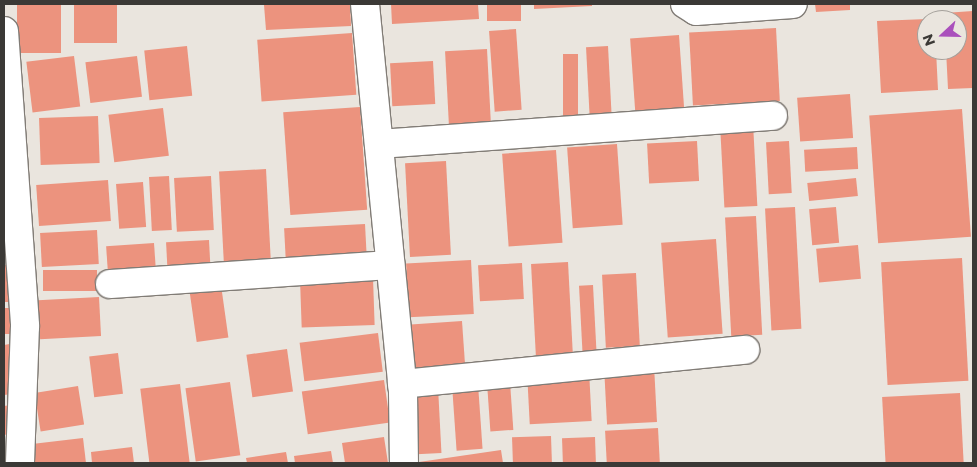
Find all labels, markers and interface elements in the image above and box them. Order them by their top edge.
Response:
north arrow [917,10,967,60]
text: N [919,32,939,49]

